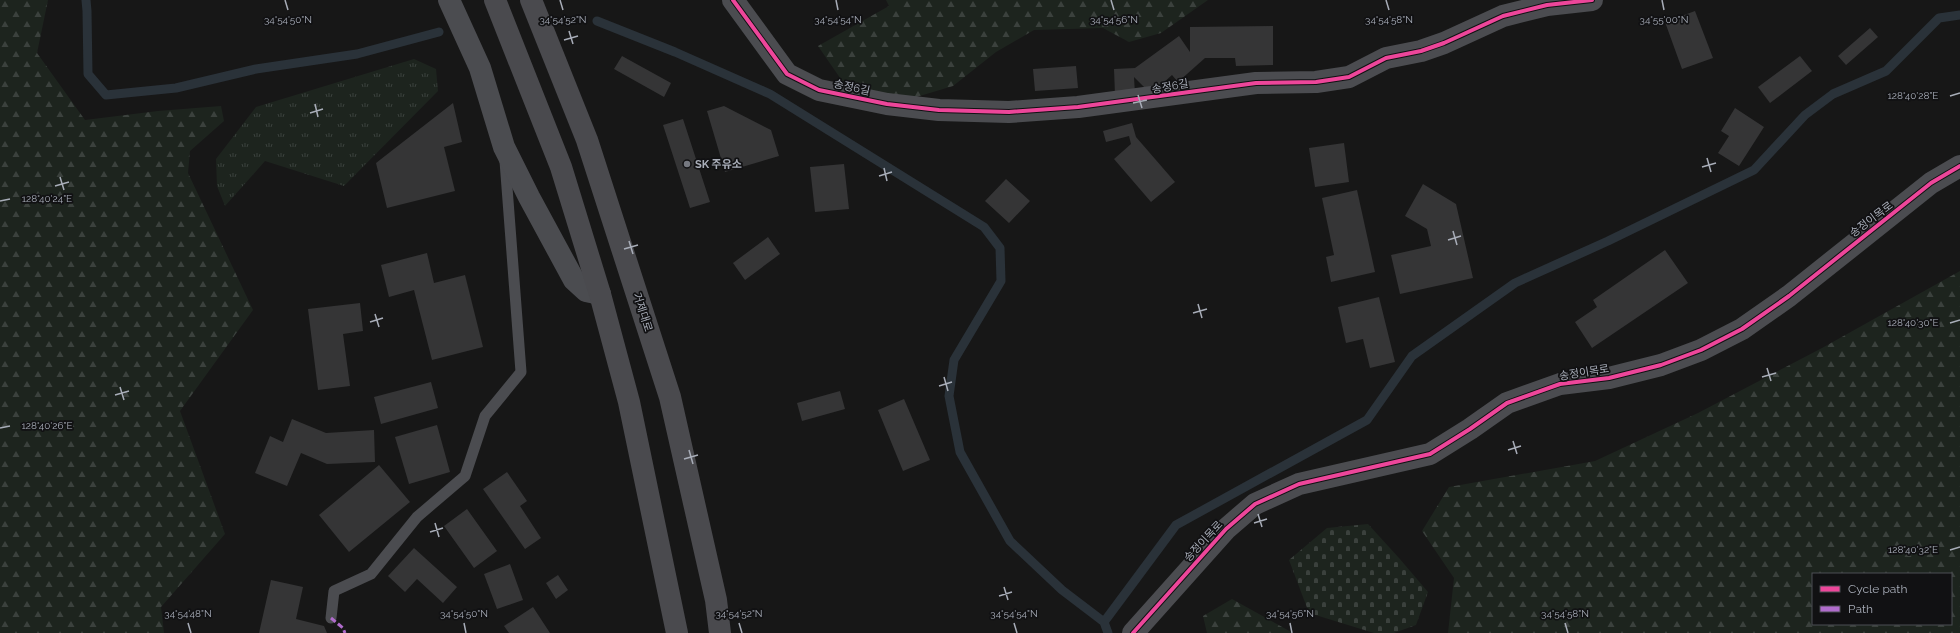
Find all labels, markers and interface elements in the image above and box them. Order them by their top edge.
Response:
text: 34°54'50"N [264,14,312,25]
text: 34°54'52"N [539,14,587,25]
text: 34°54'54"N [814,14,862,25]
text: 34°54'56"N [1090,14,1138,25]
text: 34°54'58"N [1365,14,1413,25]
text: 34°55'00"N [1640,14,1688,25]
street label: 송정6길 [832,77,871,98]
street label: 송정6길 [1151,77,1189,96]
text: 128°40'28"E [1888,90,1938,101]
place label: SK 주유소 [695,158,742,171]
marker: SK 주유소 [682,159,692,169]
text: 128°40'24"E [22,193,72,204]
street label: 송정이목로 [1847,199,1895,240]
street label: 거제대로 [630,291,655,333]
text: 128°40'30"E [1887,317,1939,328]
street label: 송정이목로 [1558,362,1610,383]
text: 128°40'26"E [22,420,72,431]
street label: 송정이목로 [1181,518,1225,564]
text: 128°40'32"E [1888,544,1938,555]
legend [1812,573,1952,625]
text: Cycle path [1848,582,1907,596]
text: Path [1848,602,1873,616]
text: 34°54'48"N [164,608,212,619]
text: 34°54'50"N [440,608,488,619]
text: 34°54'52"N [715,608,763,619]
text: 34°54'54"N [990,608,1038,619]
text: 34°54'56"N [1266,608,1314,619]
text: 34°54'58"N [1541,608,1589,619]

